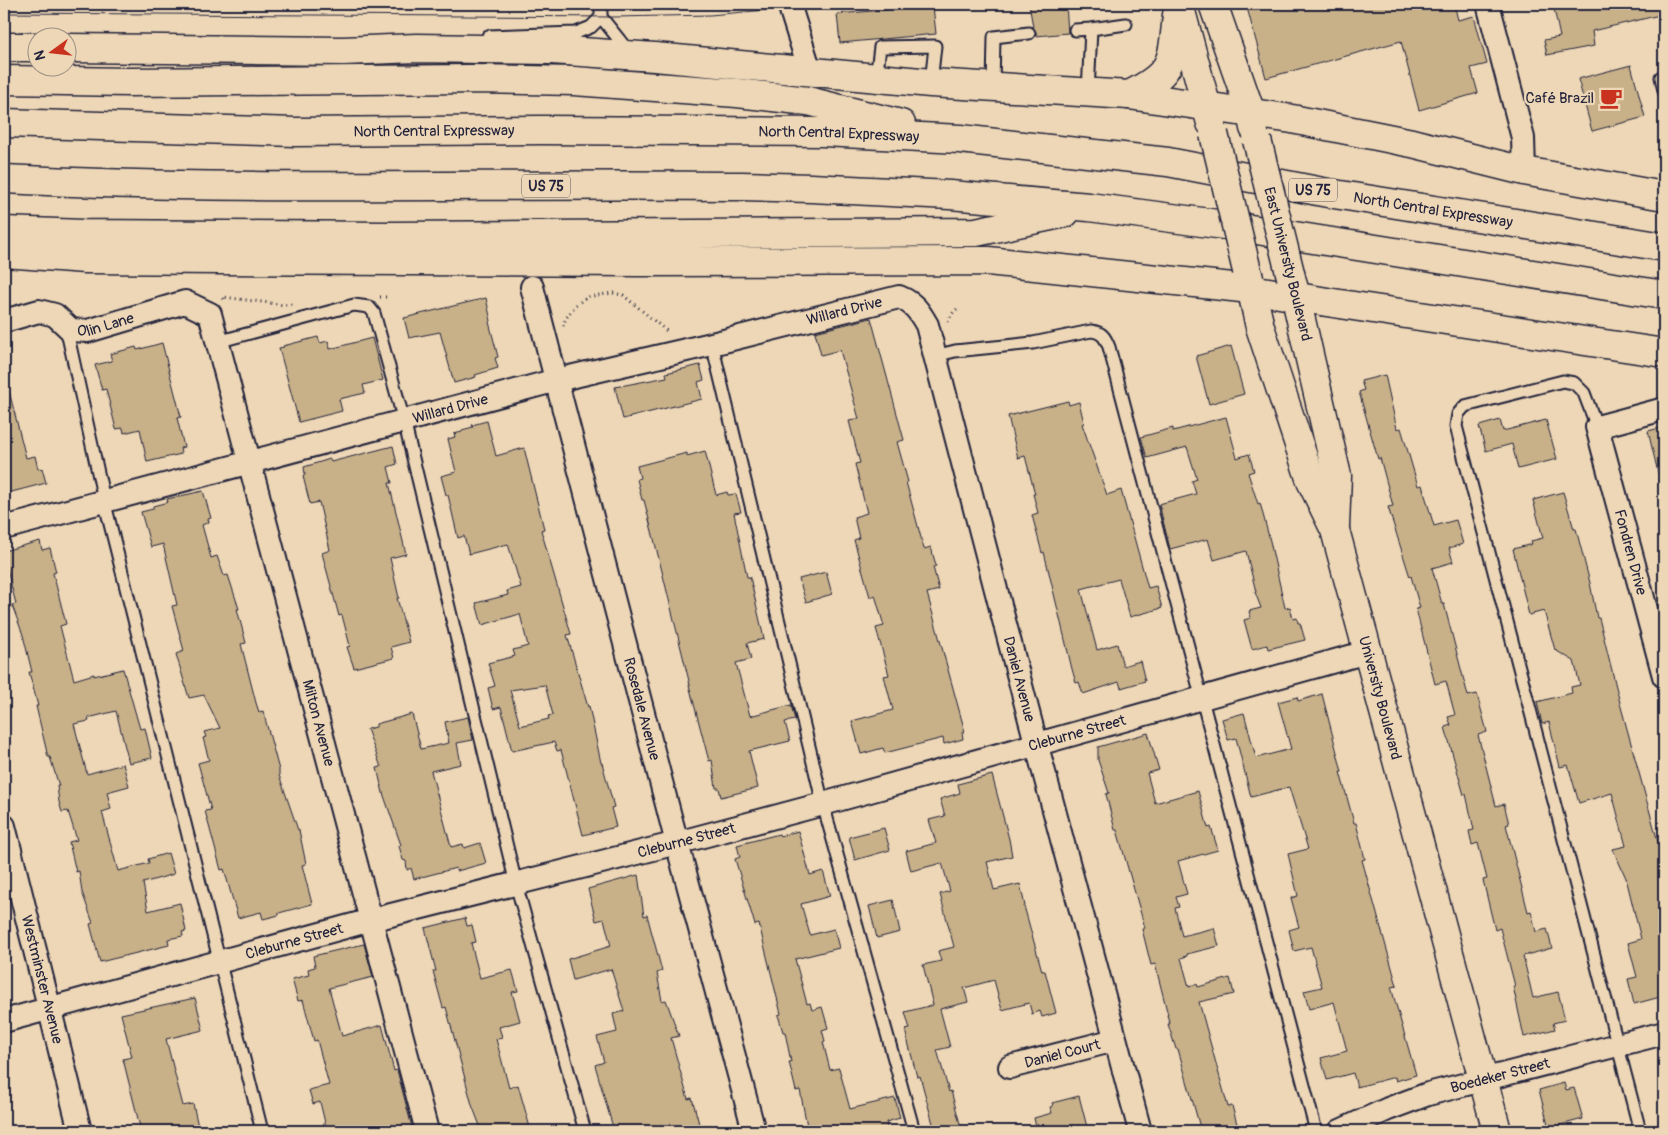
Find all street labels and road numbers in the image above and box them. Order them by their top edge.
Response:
street label: North Central Expressway [353,121,515,142]
street label: North Central Expressway [758,123,920,147]
road number: US 75 [522,175,570,198]
road number: US 75 [1289,178,1337,202]
street label: East University Boulevard [1259,185,1316,343]
street label: North Central Expressway [1352,188,1515,233]
street label: Willard Drive [805,292,885,330]
street label: Olin Lane [76,309,137,341]
street label: Willard Drive [411,390,491,428]
street label: Fondren Drive [1610,507,1651,598]
street label: University Boulevard [1354,634,1406,762]
street label: Daniel Avenue [999,635,1039,725]
street label: Rosedale Avenue [619,656,664,763]
street label: Milton Avenue [298,678,339,769]
street label: Cleburne Street [1026,711,1129,756]
street label: Cleburne Street [636,819,738,863]
street label: Westminster Avenue [17,913,67,1046]
street label: Cleburne Street [243,919,346,964]
street label: Daniel Court [1022,1035,1103,1073]
street label: Boedeker Street [1449,1054,1553,1098]

